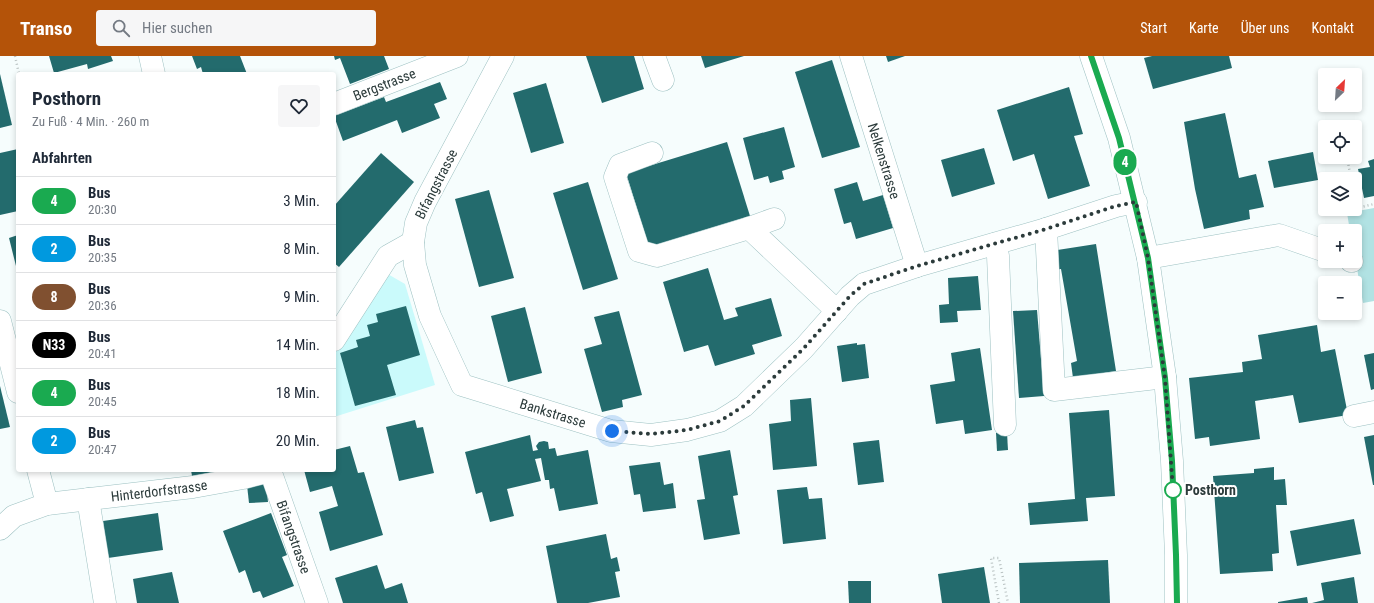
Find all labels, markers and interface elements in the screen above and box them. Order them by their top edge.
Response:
search box [96,10,376,46]
text: Transo [20,17,72,40]
icon: search [110,17,132,39]
text: Hier suchen [142,19,212,37]
text: Start [1140,20,1167,36]
text: Karte [1189,20,1219,36]
text: Über uns [1241,20,1289,36]
text: Kontakt [1311,20,1354,36]
street label: Bergstrasse [351,65,418,104]
north arrow [1318,68,1362,112]
map controls [1318,68,1362,320]
button: heart [278,85,320,127]
text: Posthorn [32,87,101,110]
text: Zu Fuß · 4 Min. · 260 m [32,114,149,129]
button: locate [1318,120,1362,164]
street label: Nelkenstrasse [865,121,904,201]
street label: Bifangstrasse [412,146,461,222]
text: Abfahrten [32,149,92,167]
line badge: 4 [1112,149,1138,175]
text: 4 [1121,154,1129,170]
button: layers [1318,172,1362,216]
text: Bus [88,184,111,202]
text: 3 Min. [283,192,320,210]
text: 4 [50,193,58,209]
text: 20:30 [88,202,117,217]
button: + [1318,224,1362,268]
text: Bus [88,232,111,250]
text: 8 Min. [283,240,320,258]
text: 2 [50,241,58,257]
text: 20:35 [88,250,117,265]
button: − [1318,276,1362,320]
text: Bus [88,280,111,298]
text: 9 Min. [283,288,320,306]
text: 8 [50,289,58,305]
text: 20:36 [88,298,117,313]
text: Bus [88,328,111,346]
text: 14 Min. [276,336,320,354]
text: N33 [43,337,65,353]
text: 20:41 [88,346,117,361]
text: Bus [88,376,111,394]
text: 18 Min. [276,384,320,402]
text: 4 [50,385,58,401]
text: 20:45 [88,394,117,409]
street label: Bankstrasse [518,395,588,431]
your location [602,421,622,441]
text: Bus [88,424,111,442]
text: 20 Min. [276,432,320,450]
text: 2 [50,433,58,449]
text: 20:47 [88,442,117,457]
street label: Hinterdorfstrasse [110,477,209,505]
marker: Posthorn [1164,481,1182,499]
place label: Posthorn [1185,482,1236,498]
street label: Bifangstrasse [273,498,314,576]

